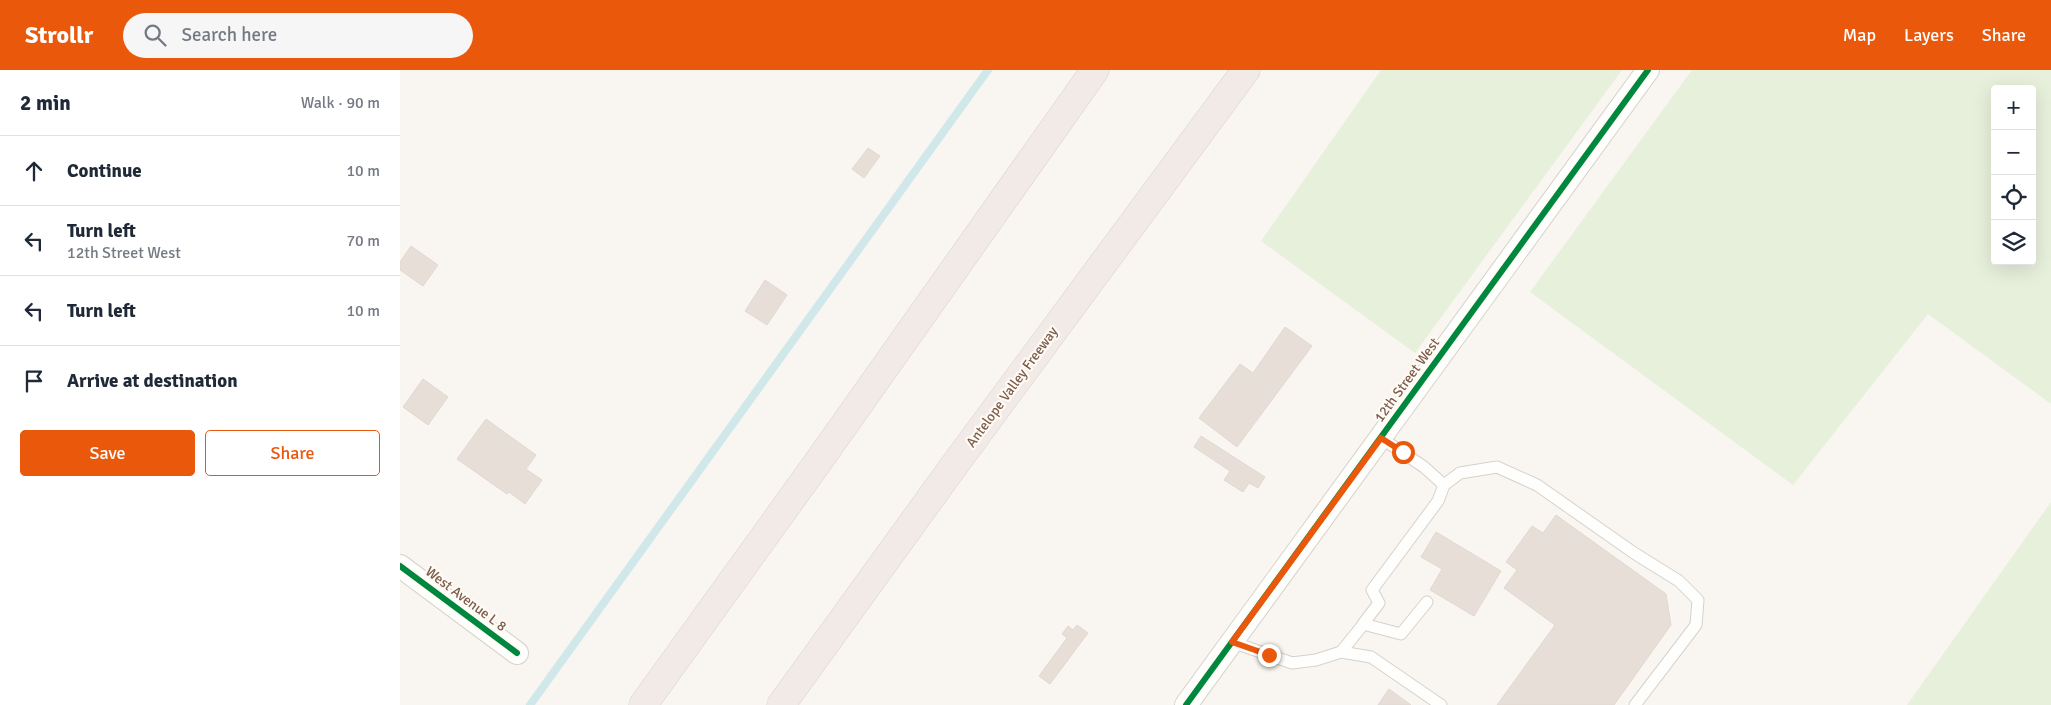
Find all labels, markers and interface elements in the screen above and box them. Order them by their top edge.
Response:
search box [123,13,473,58]
text: Strollr [25,20,93,50]
icon: search [141,21,169,49]
text: Search here [181,23,277,47]
text: Map [1843,24,1876,46]
text: Layers [1904,24,1954,46]
text: Share [1982,24,2026,46]
map controls [1991,85,2036,265]
button: + [1991,85,2036,130]
text: 2 min [20,90,71,116]
text: Walk · 90 m [301,93,380,113]
button: − [1991,130,2036,175]
icon: ahead [20,157,48,185]
text: Continue [67,159,142,183]
text: 10 m [346,161,380,181]
button: locate [1991,175,2036,220]
text: Turn left [67,219,136,243]
button: layers [1991,220,2036,265]
icon: left [20,227,48,255]
text: 70 m [346,231,380,251]
text: 12th Street West [67,243,181,263]
icon: left [20,297,48,325]
text: Turn left [67,299,136,323]
text: 10 m [346,301,380,321]
street label: Antelope Valley Freeway [963,323,1062,451]
street label: 12th Street West [1371,335,1443,425]
icon: arrive [20,367,48,395]
text: Arrive at destination [67,369,238,393]
button: Save [20,430,195,476]
button: Share [205,430,380,476]
route start [1392,441,1415,464]
street label: West Avenue L 8 [422,563,510,635]
route end [1258,644,1281,667]

